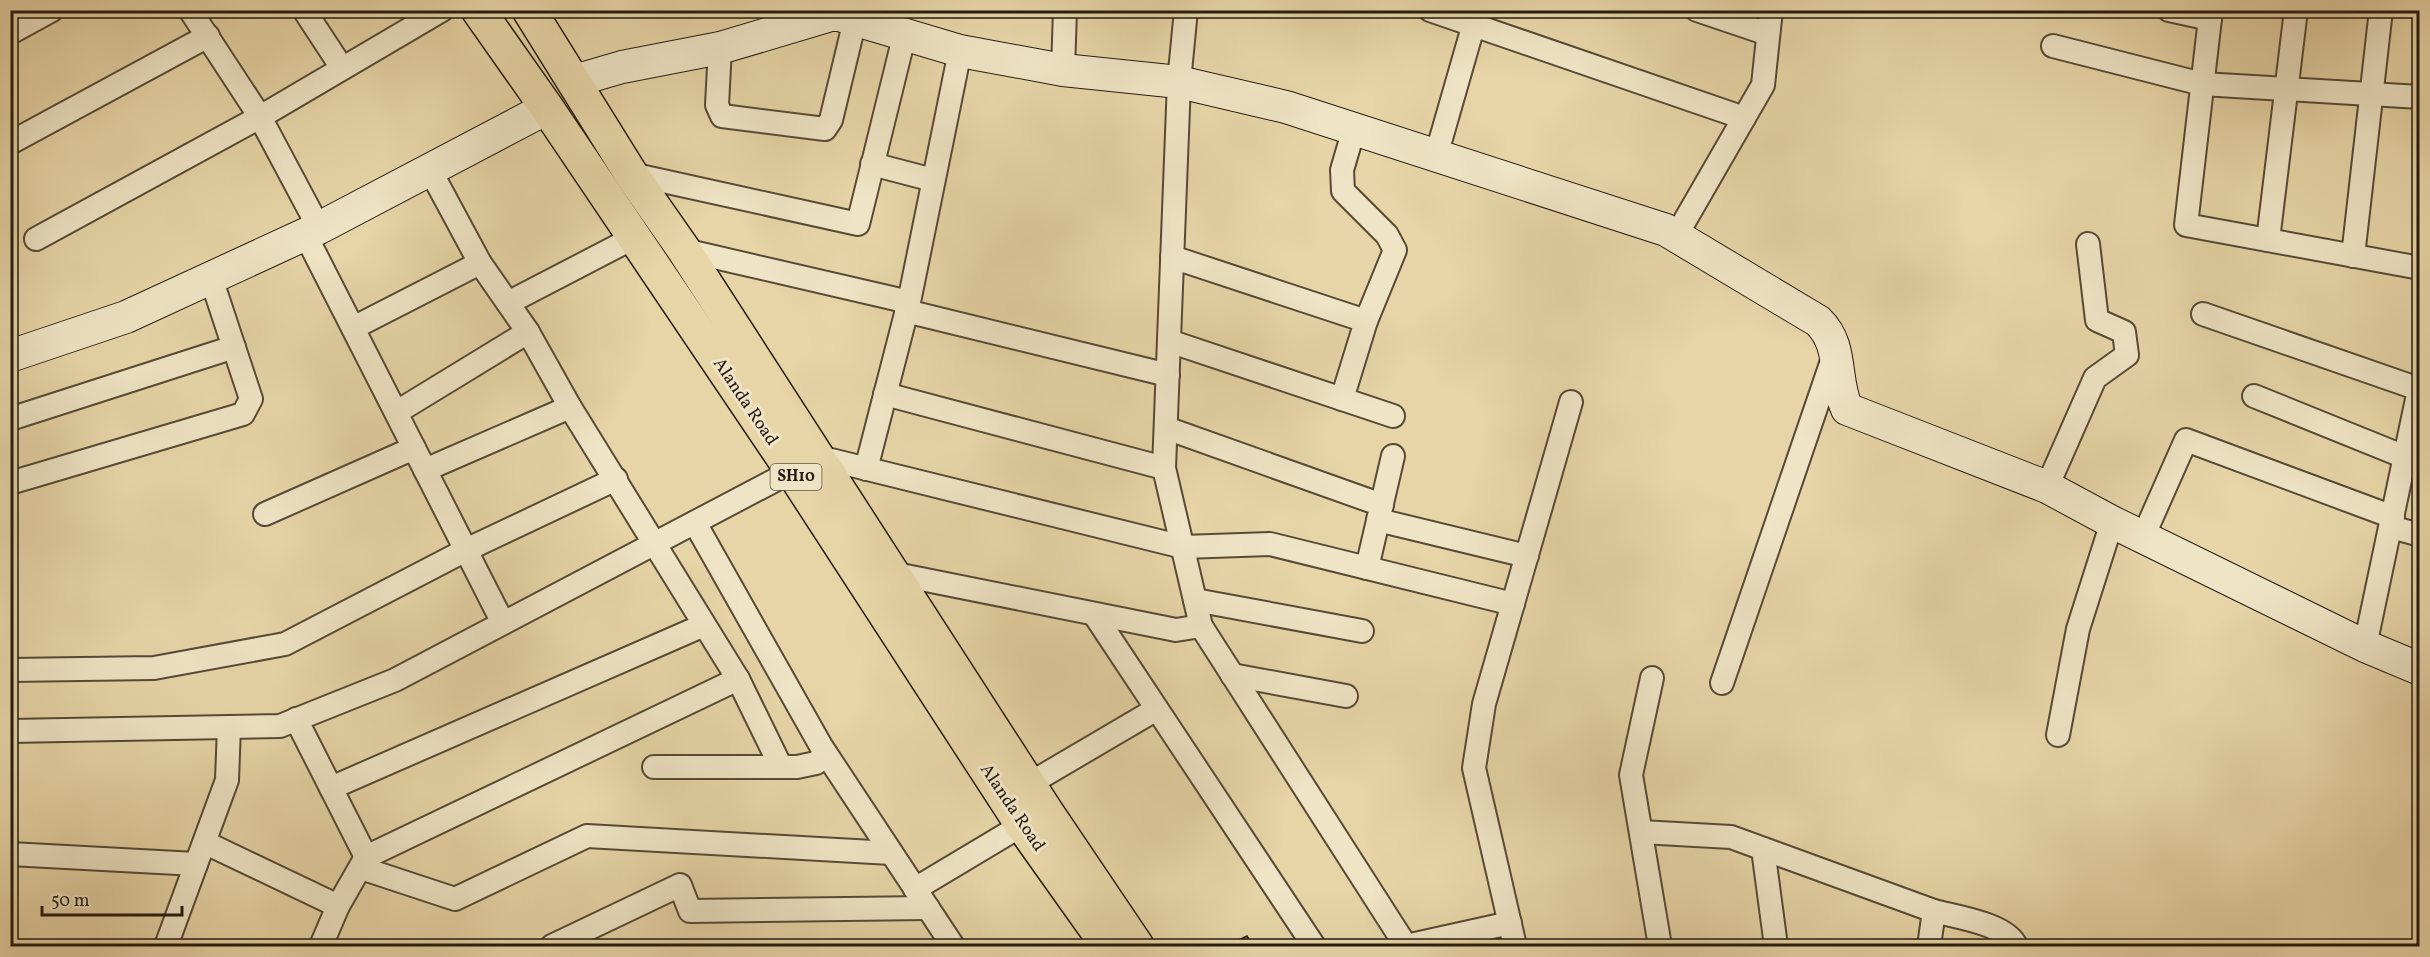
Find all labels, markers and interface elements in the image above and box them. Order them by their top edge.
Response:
street label: Alanda Road [706,353,784,451]
road number: SH10 [770,464,822,490]
street label: Alanda Road [973,759,1051,857]
scale bar [42,879,182,917]
text: 50 m [51,889,90,914]

